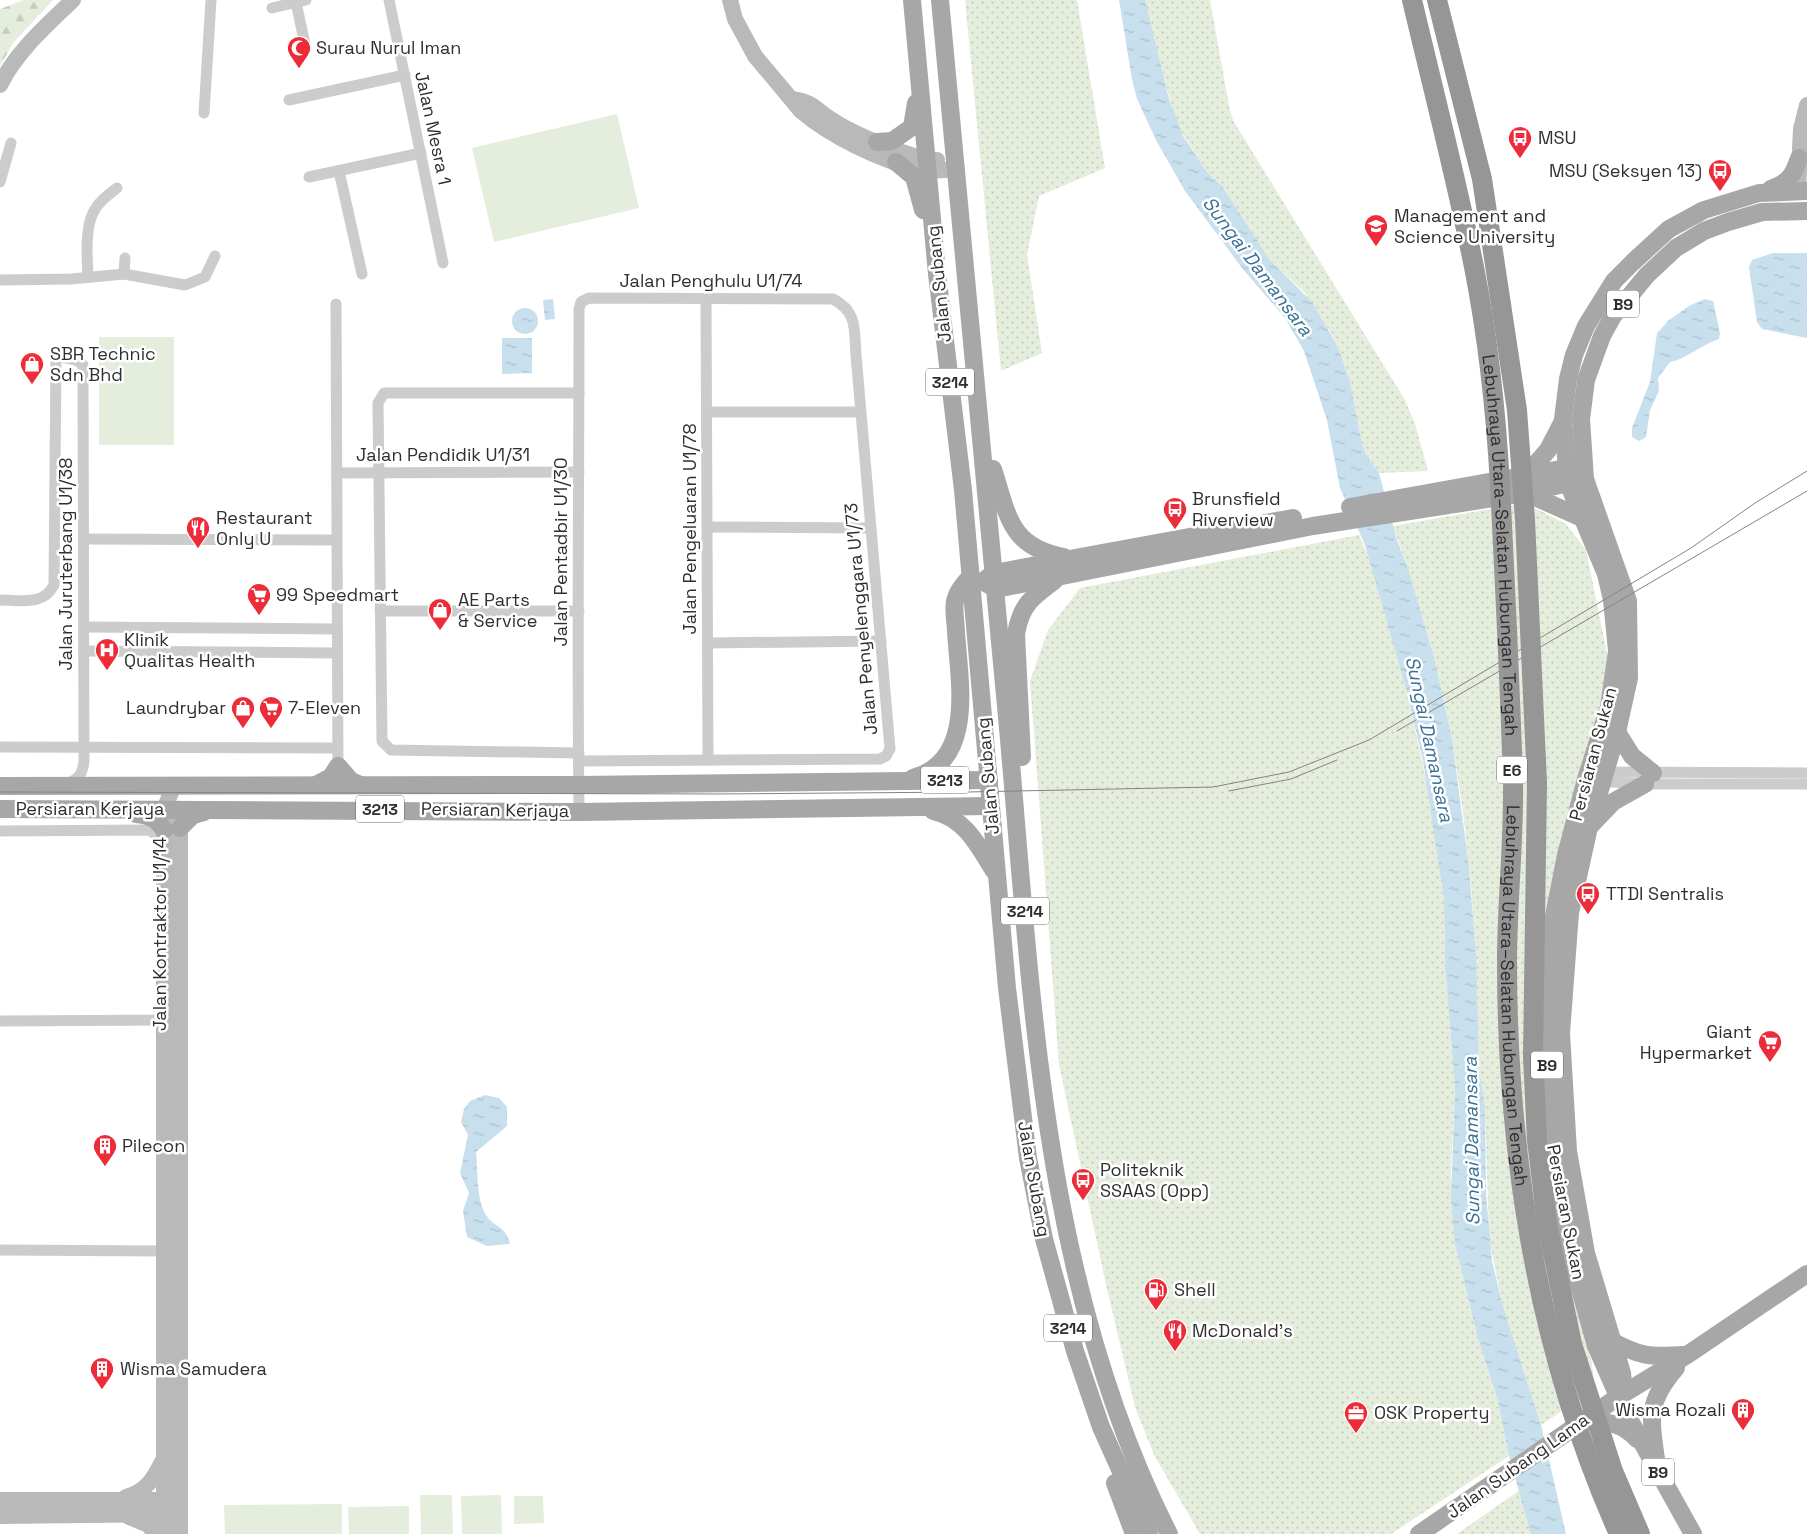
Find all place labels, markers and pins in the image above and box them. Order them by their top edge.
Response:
mosque icon: Surau Nurul Iman [286,35,312,69]
place label: Surau Nurul Iman [316,36,461,59]
bus stop icon: MSU [1507,125,1533,159]
place label: MSU [1538,126,1577,149]
bus stop icon: MSU (Seksyen 13) [1707,158,1733,192]
place label: MSU (Seksyen 13) [1549,159,1702,182]
place label: Management and Science University [1394,204,1555,248]
school or university icon: Management and Science University [1363,213,1389,247]
place label: SBR Technic Sdn Bhd [50,342,156,386]
shop icon: SBR Technic Sdn Bhd [19,351,45,385]
place label: Brunsfield Riverview [1192,487,1281,531]
bus stop icon: Brunsfield Riverview [1162,496,1188,530]
place label: Restaurant Only U [216,506,313,550]
restaurant icon: Restaurant Only U [185,515,211,549]
supermarket icon: 99 Speedmart [246,582,272,616]
place label: 99 Speedmart [276,583,399,606]
place label: AE Parts & Service [458,588,538,632]
shop icon: AE Parts & Service [427,597,453,631]
place label: Klinik Qualitas Health [124,628,255,672]
hospital icon: Klinik Qualitas Health [94,637,120,671]
shop icon: Laundrybar [230,695,256,729]
supermarket icon: 7-Eleven [258,695,284,729]
place label: Laundrybar [126,696,226,719]
place label: 7-Eleven [288,696,361,719]
bus stop icon: TTDI Sentralis [1575,881,1601,915]
place label: TTDI Sentralis [1606,882,1724,905]
place label: Giant Hypermarket [1640,1020,1752,1064]
supermarket icon: Giant Hypermarket [1757,1029,1783,1063]
building icon: Pilecon [92,1133,118,1167]
place label: Pilecon [122,1134,185,1157]
place label: Politeknik SSAAS (Opp) [1100,1158,1209,1202]
bus stop icon: Politeknik SSAAS (Opp) [1070,1167,1096,1201]
fuel station icon: Shell [1143,1277,1169,1311]
place label: Shell [1174,1278,1216,1301]
restaurant icon: McDonald's [1162,1318,1188,1352]
place label: McDonald's [1192,1319,1293,1342]
building icon: Wisma Samudera [89,1356,115,1390]
place label: Wisma Samudera [120,1357,267,1380]
building icon: Wisma Rozali [1730,1397,1756,1431]
place label: Wisma Rozali [1615,1398,1726,1421]
office icon: OSK Property [1343,1400,1369,1434]
place label: OSK Property [1374,1401,1489,1424]

